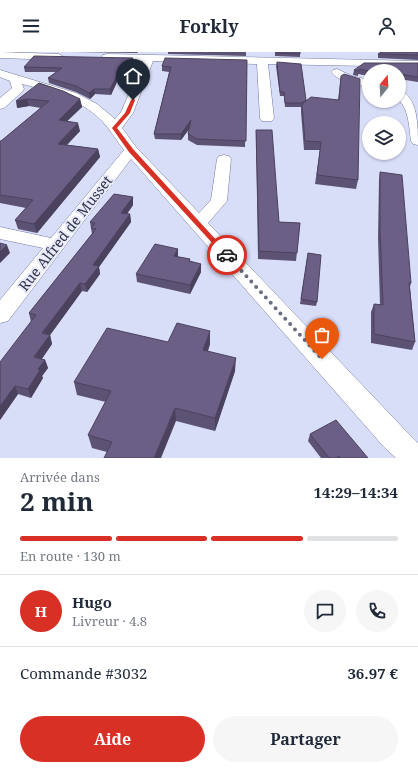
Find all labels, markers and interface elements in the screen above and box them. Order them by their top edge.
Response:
text: Forkly [179,14,239,38]
icon: menu [20,15,42,37]
icon: person [376,15,398,37]
pin [116,59,150,100]
north arrow [362,64,406,108]
map controls [362,64,406,160]
icon: home [122,65,144,87]
button: layers [362,116,406,160]
street label: Rue Alfred de Musset [14,171,116,295]
courier [207,235,247,275]
icon: car [216,244,238,266]
pin [305,318,339,359]
icon: bag [311,324,333,346]
text: Arrivée dans [20,468,100,486]
text: 14:29–14:34 [314,482,398,502]
text: 2 min [20,483,94,519]
text: En route · 130 m [20,547,121,565]
button: chat [304,590,346,632]
button: phone [356,590,398,632]
text: Hugo [72,592,112,612]
text: H [35,601,47,621]
text: Livreur · 4.8 [72,612,147,630]
text: Commande #3032 [20,663,147,683]
text: 36.97 € [347,663,398,683]
button: Aide [20,716,205,762]
button: Partager [213,716,398,762]

